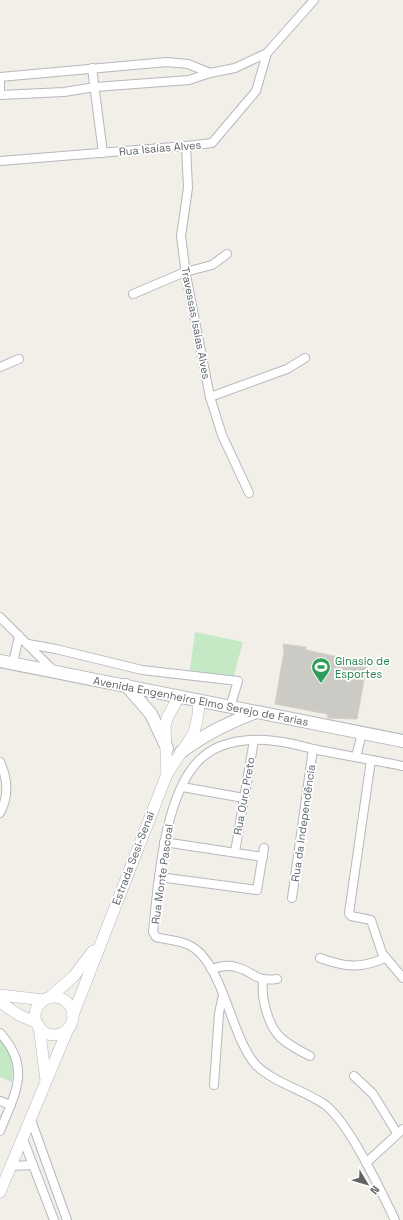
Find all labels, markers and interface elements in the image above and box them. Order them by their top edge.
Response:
street label: Rua Isaías Alves [118,137,202,159]
street label: Travessas Isaias Alves [178,266,214,381]
place label: Ginasio de Esportes [335,654,390,681]
sports icon: Ginasio de Esportes [310,656,332,684]
street label: Avenida Engenheiro Elmo Serejo de Farias [92,673,310,729]
street label: Rua Ouro Preto [230,756,258,836]
street label: Rua da Independência [288,763,318,883]
street label: Estrada Sesi-Senai [109,809,157,907]
street label: Rua Monte Pascoal [148,823,176,925]
north arrow [347,1164,387,1204]
text: N [367,1183,383,1197]

